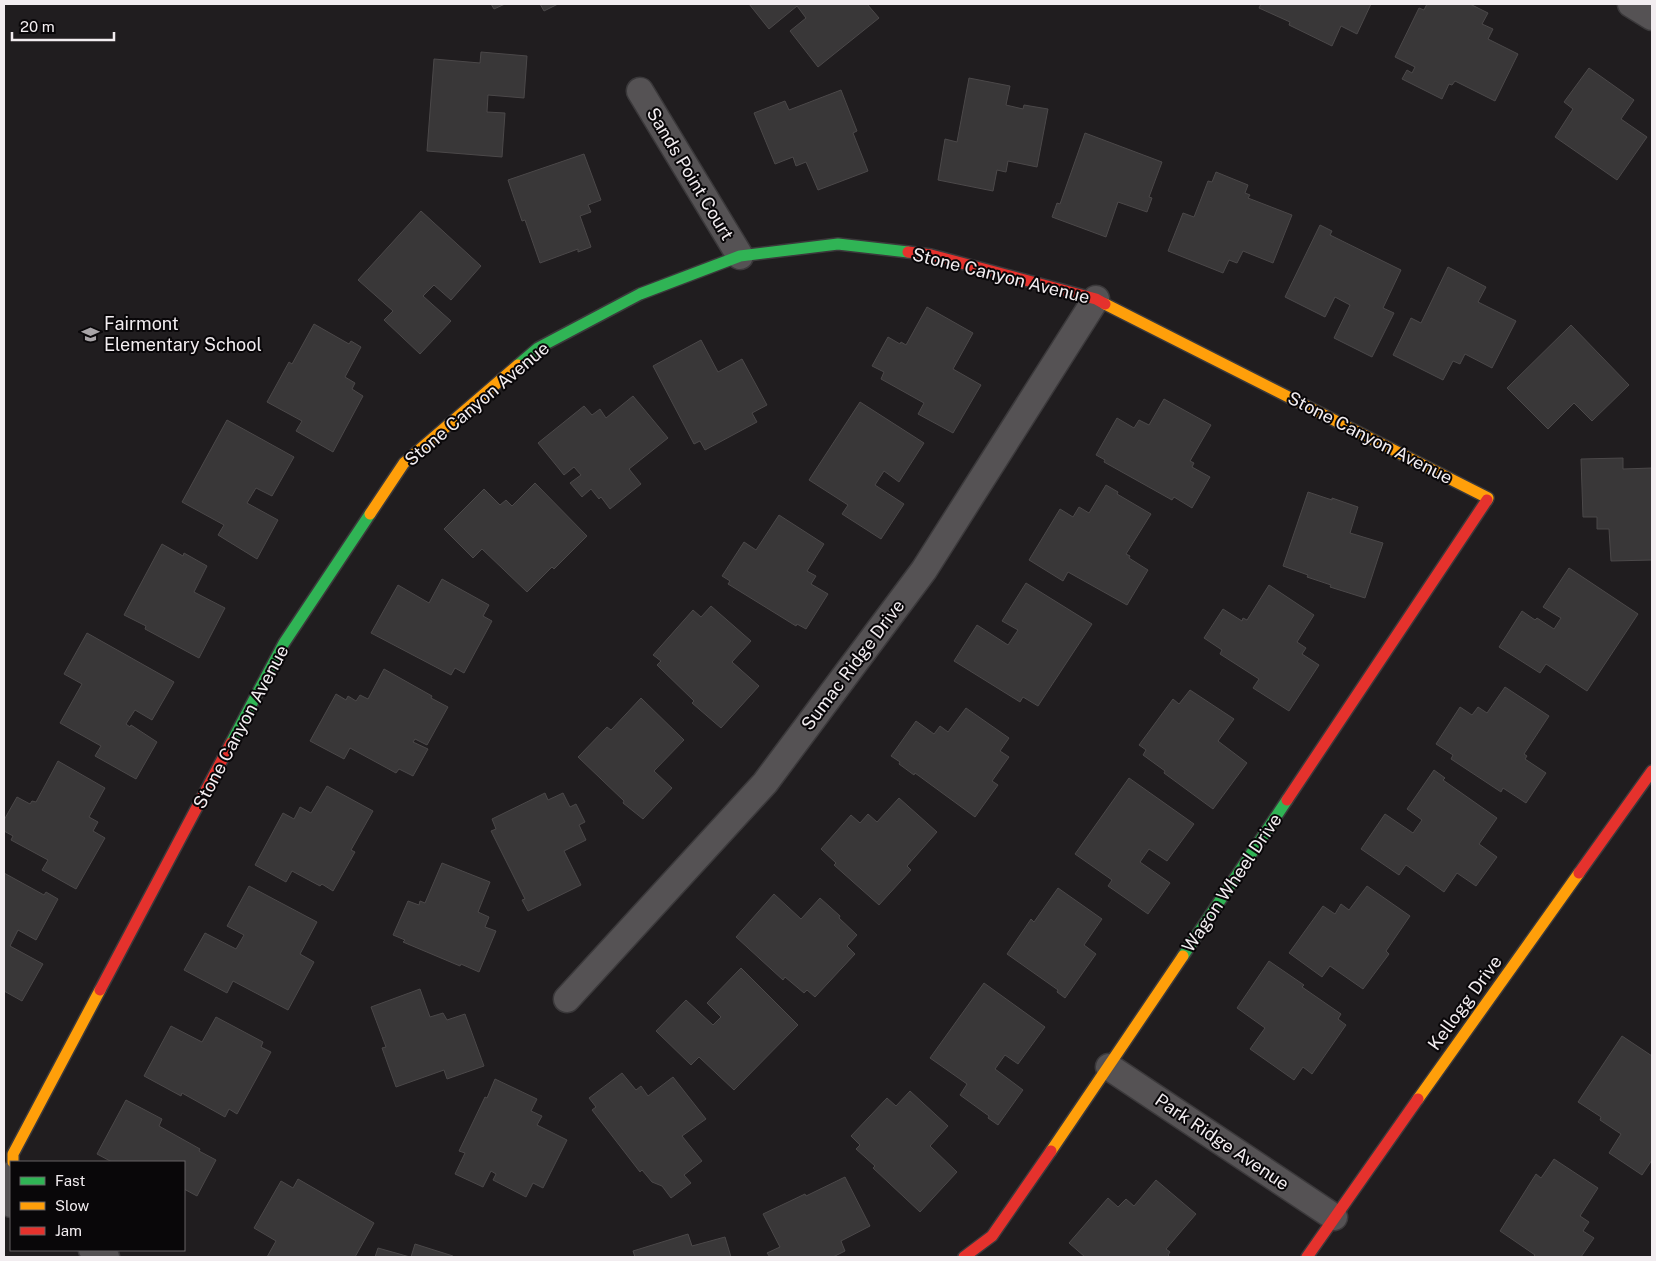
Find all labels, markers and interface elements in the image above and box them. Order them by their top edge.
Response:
scale bar [12,10,115,42]
text: 20 m [20,18,55,35]
street label: Sands Point Court [643,104,738,244]
street label: Stone Canyon Avenue [910,243,1092,308]
place label: Fairmont Elementary School [104,313,262,355]
school or university icon: Fairmont Elementary School [80,324,100,344]
street label: Stone Canyon Avenue [400,337,553,470]
street label: Stone Canyon Avenue [1284,387,1456,488]
street label: Sumac Ridge Drive [797,595,908,734]
street label: Stone Canyon Avenue [189,641,293,812]
street label: Wagon Wheel Drive [1177,809,1286,956]
street label: Kellogg Drive [1423,951,1506,1054]
street label: Park Ridge Avenue [1151,1089,1293,1194]
legend [10,1161,185,1251]
text: Fast [55,1172,85,1189]
text: Slow [55,1197,90,1214]
text: Jam [55,1222,82,1239]

